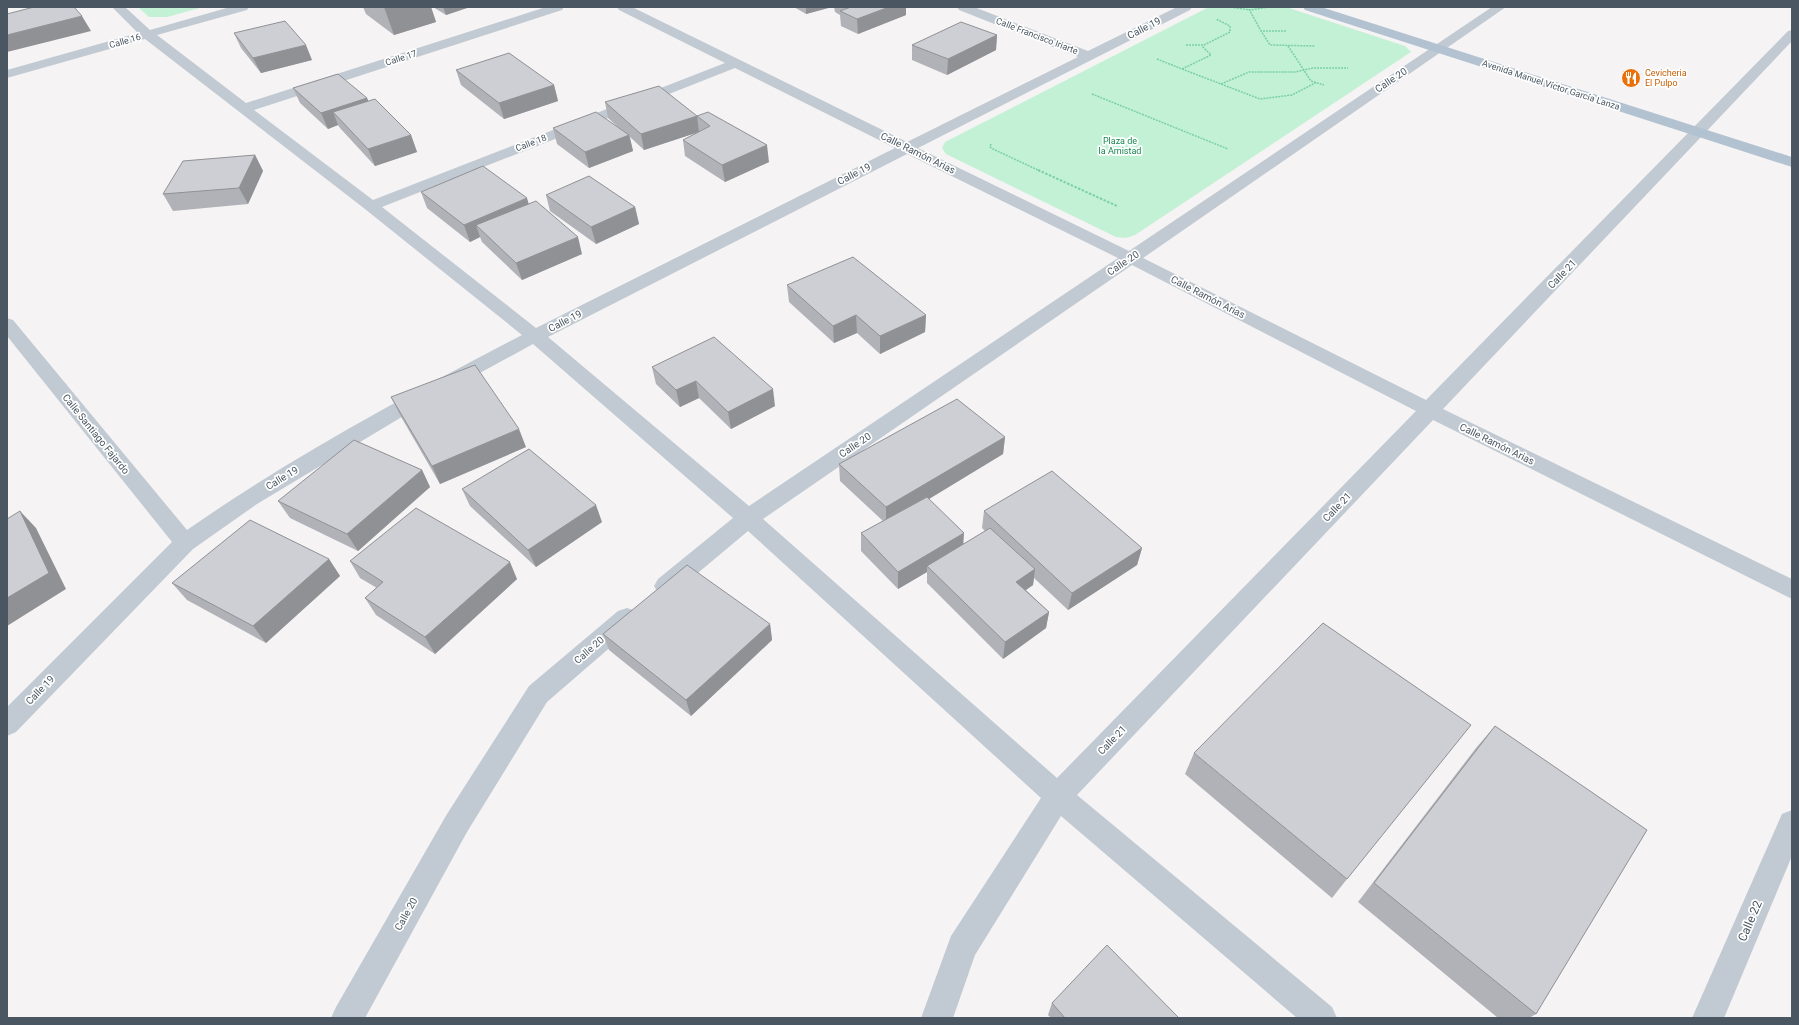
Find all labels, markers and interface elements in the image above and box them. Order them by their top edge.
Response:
street label: Calle 19 [1126,15,1162,41]
street label: Calle Francisco Iriarte [995,16,1080,56]
street label: Calle 16 [108,32,142,50]
street label: Calle 17 [384,48,418,68]
street label: Avenida Manuel Víctor García Lanza [1481,58,1621,112]
street label: Calle 20 [1373,65,1409,95]
restaurant icon: Cevicheria El Pulpo [1620,67,1642,89]
place label: Cevicheria El Pulpo [1645,68,1687,88]
street label: Calle Ramón Arias [879,130,957,176]
street label: Calle 18 [514,133,548,153]
park label: Plaza de la Amistad [1099,136,1141,156]
street label: Calle 19 [836,161,872,187]
street label: Calle 20 [1105,248,1141,278]
street label: Calle 21 [1546,257,1578,291]
street label: Calle Ramón Arias [1169,274,1247,320]
street label: Calle 19 [547,308,583,334]
street label: Calle Santiago Fajardo [60,392,132,476]
street label: Calle Ramón Arias [1458,421,1536,467]
street label: Calle 20 [837,430,873,460]
street label: Calle 19 [264,464,300,492]
street label: Calle 21 [1321,490,1353,524]
street label: Calle 20 [572,634,606,666]
street label: Calle 19 [24,673,56,707]
street label: Calle 21 [1096,723,1128,757]
street label: Calle 20 [393,895,420,932]
street label: Calle 22 [1735,898,1765,944]

